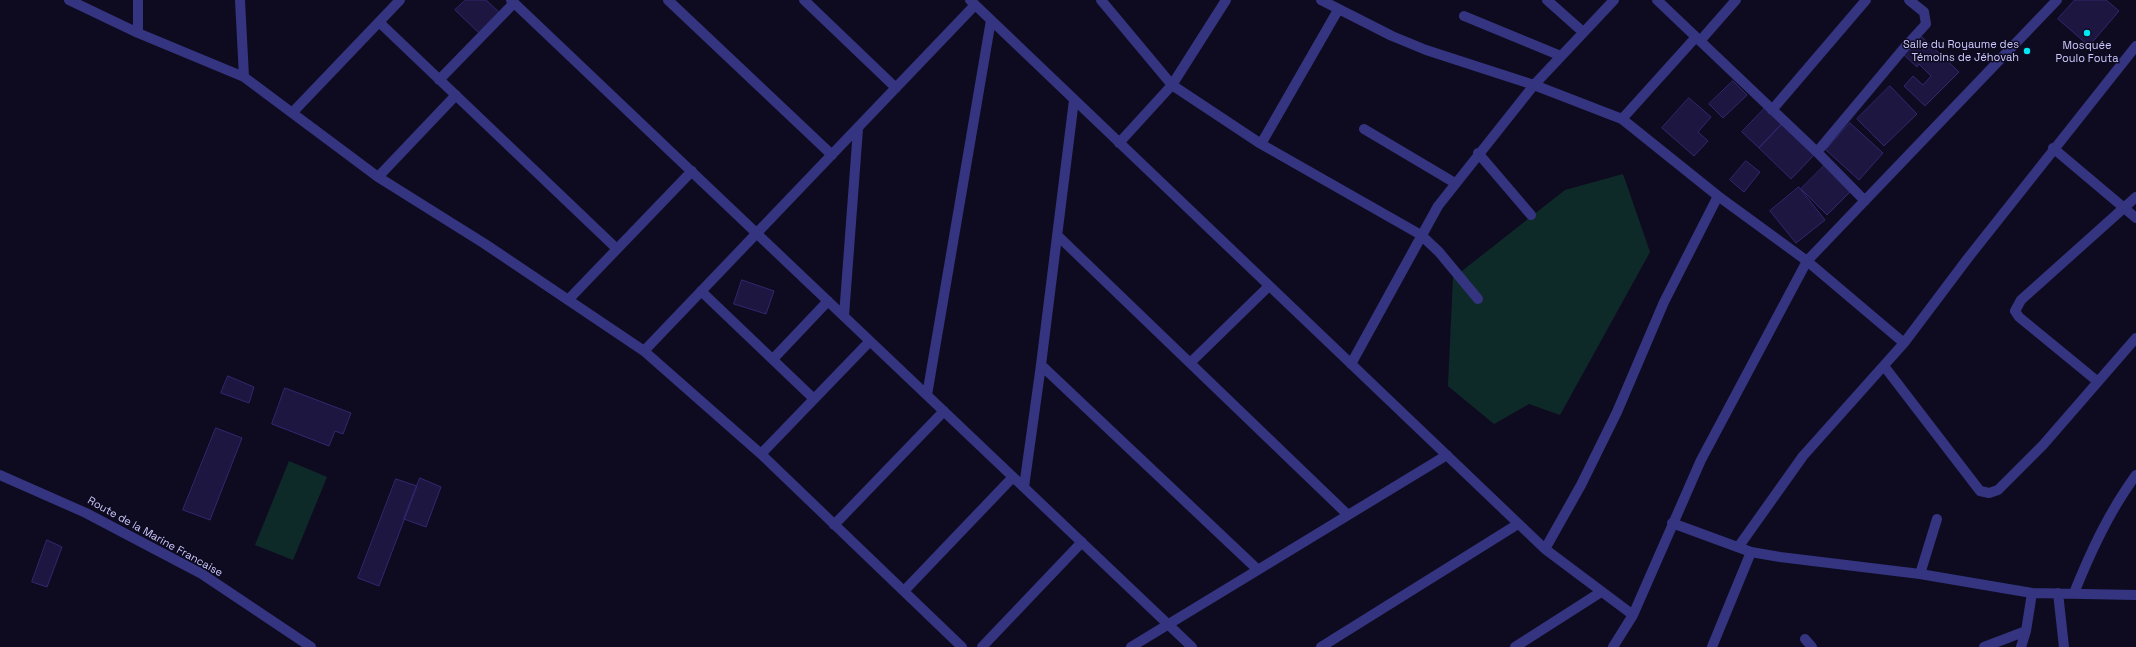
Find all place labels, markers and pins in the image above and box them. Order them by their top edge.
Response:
marker: Mosquée Poulo Fouta [2082,28,2092,38]
place label: Salle du Royaume des Témoins de Jéhovah [1903,38,2019,64]
place label: Mosquée Poulo Fouta [2055,39,2119,65]
marker: Salle du Royaume des Témoins de Jéhovah [2022,46,2032,56]

